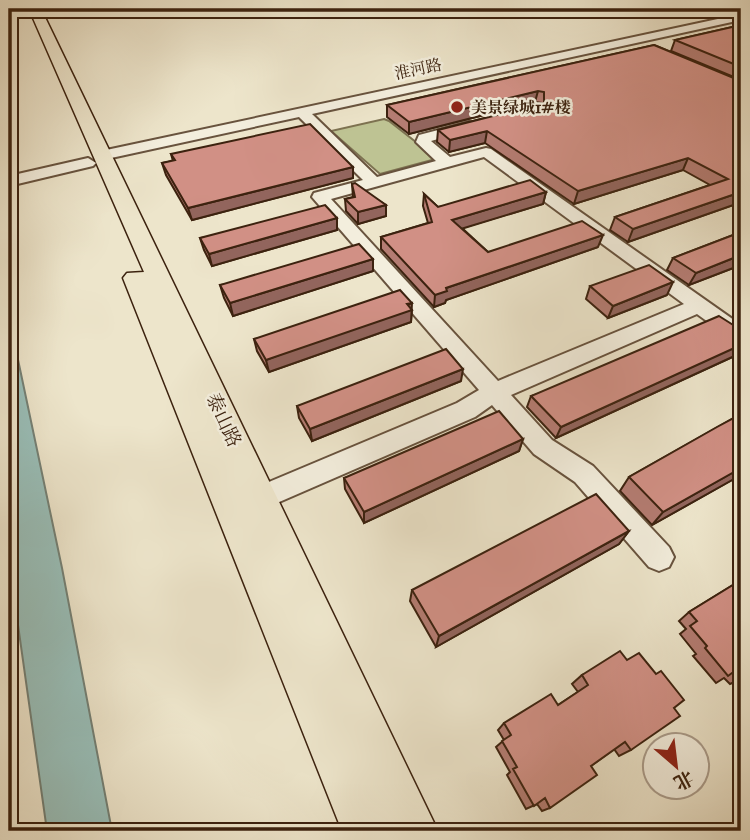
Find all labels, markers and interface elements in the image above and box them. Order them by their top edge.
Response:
street label: 淮河路 [393,55,443,83]
place label: 美景绿城1#楼 [471,98,570,117]
marker: 美景绿城1#楼 [449,99,465,115]
street label: 泰山路 [202,389,246,451]
north arrow [642,732,712,802]
text: 北 [670,766,698,795]

